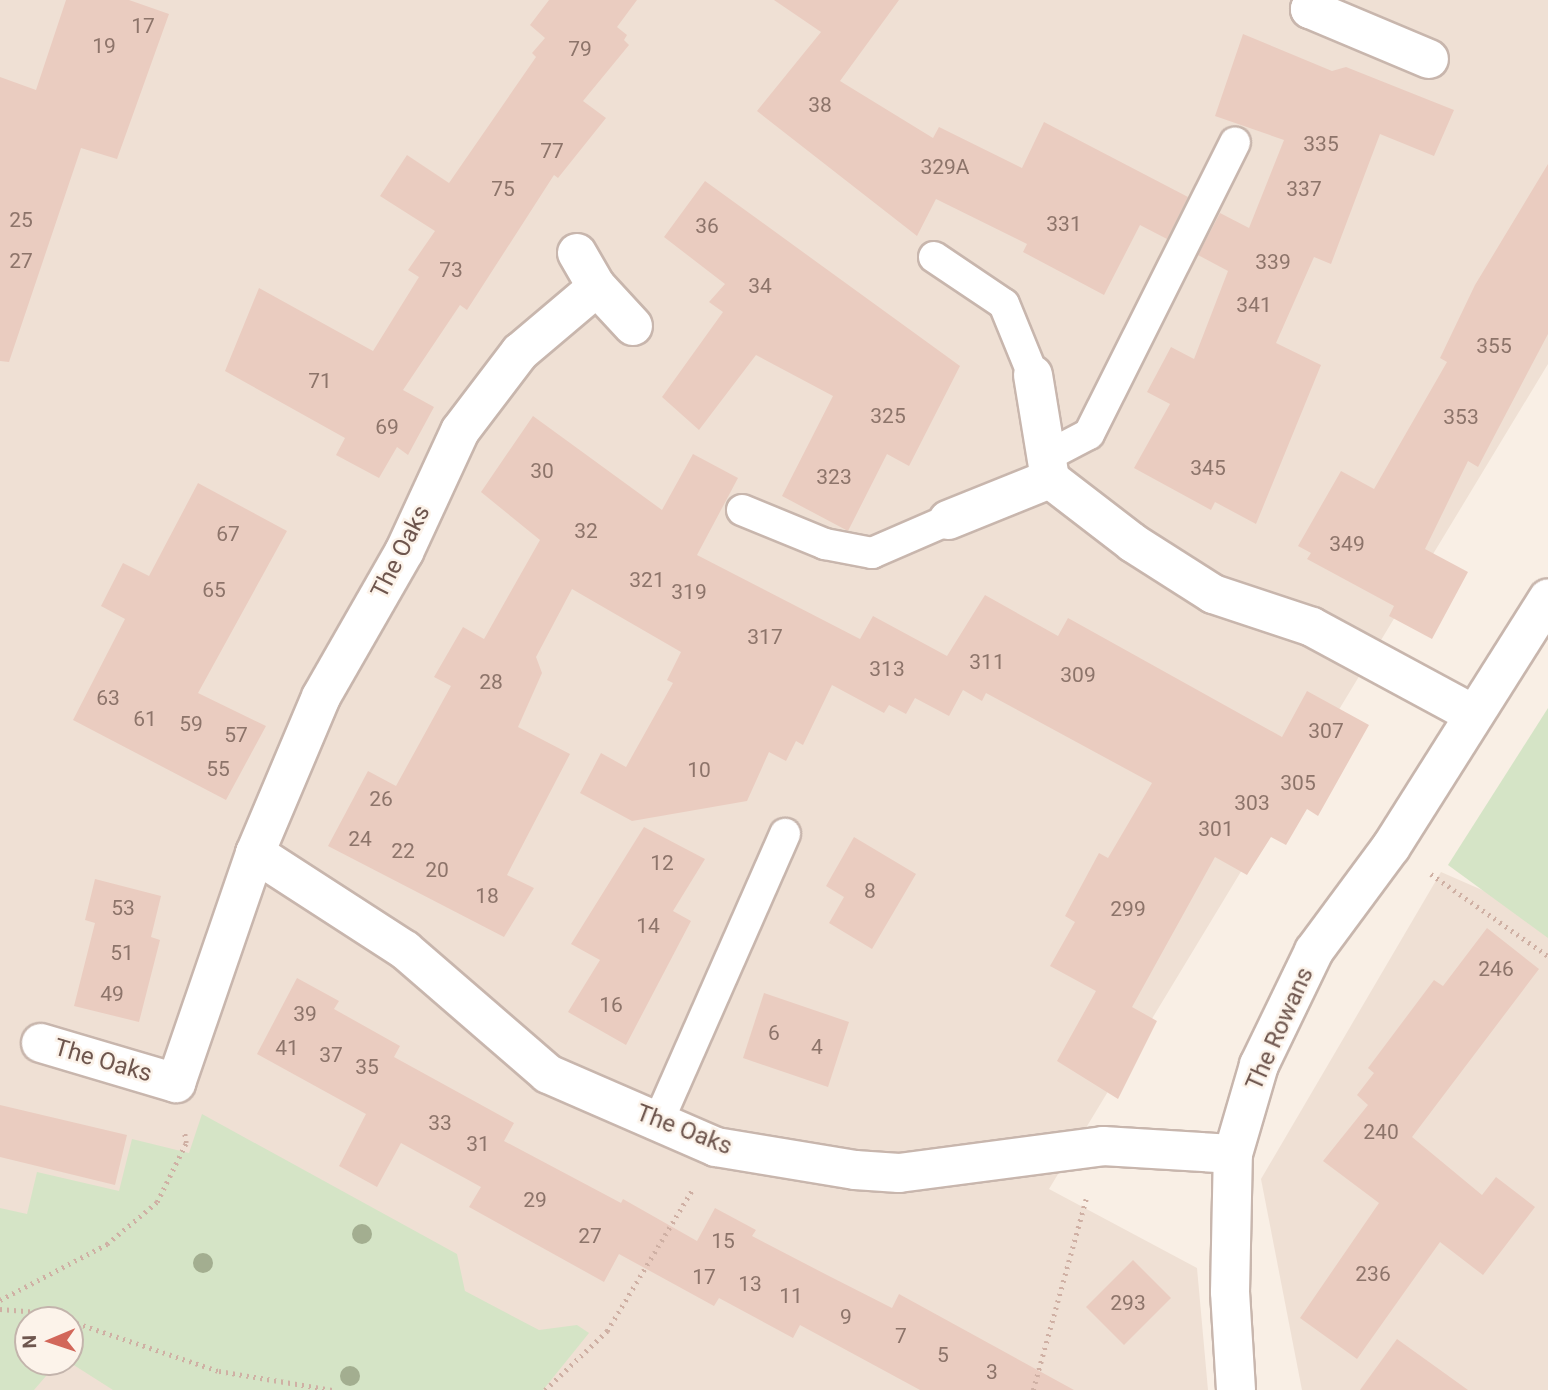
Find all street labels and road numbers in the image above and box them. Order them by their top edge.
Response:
street label: The Oaks [365,501,437,603]
street label: The Rowans [1240,963,1320,1095]
street label: The Oaks [51,1033,155,1089]
street label: The Oaks [632,1099,736,1161]

